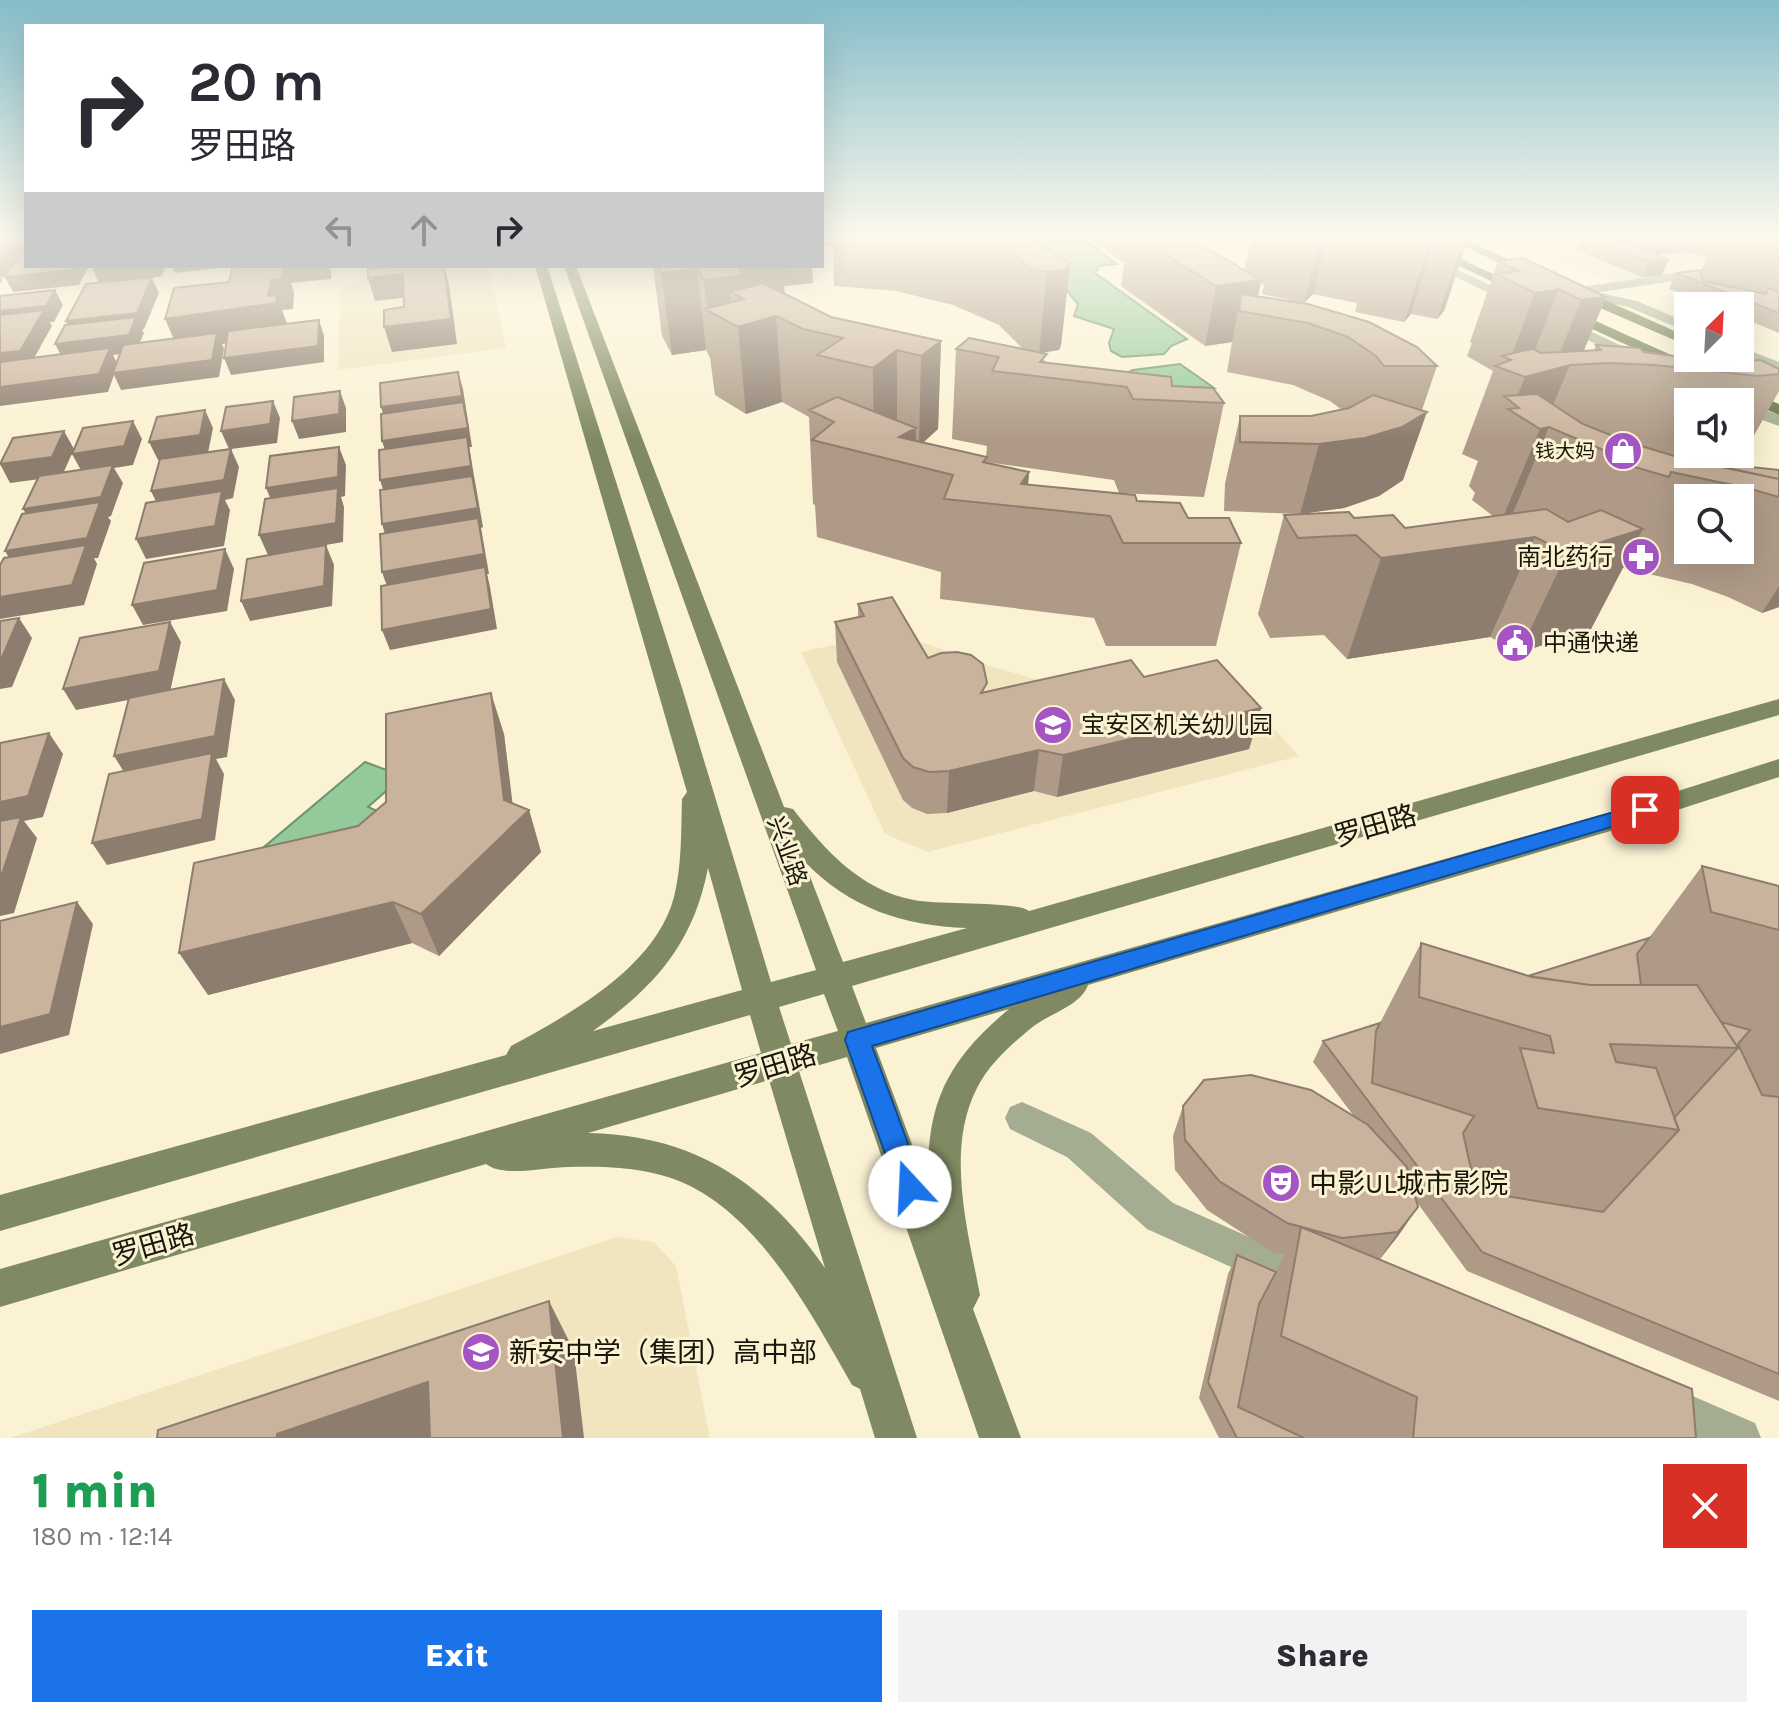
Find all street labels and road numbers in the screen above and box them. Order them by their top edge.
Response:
street label: 罗田路 [1330,798,1420,853]
street label: 兴业路 [762,812,812,890]
street label: 罗田路 [730,1037,820,1094]
street label: 罗田路 [108,1217,198,1272]

